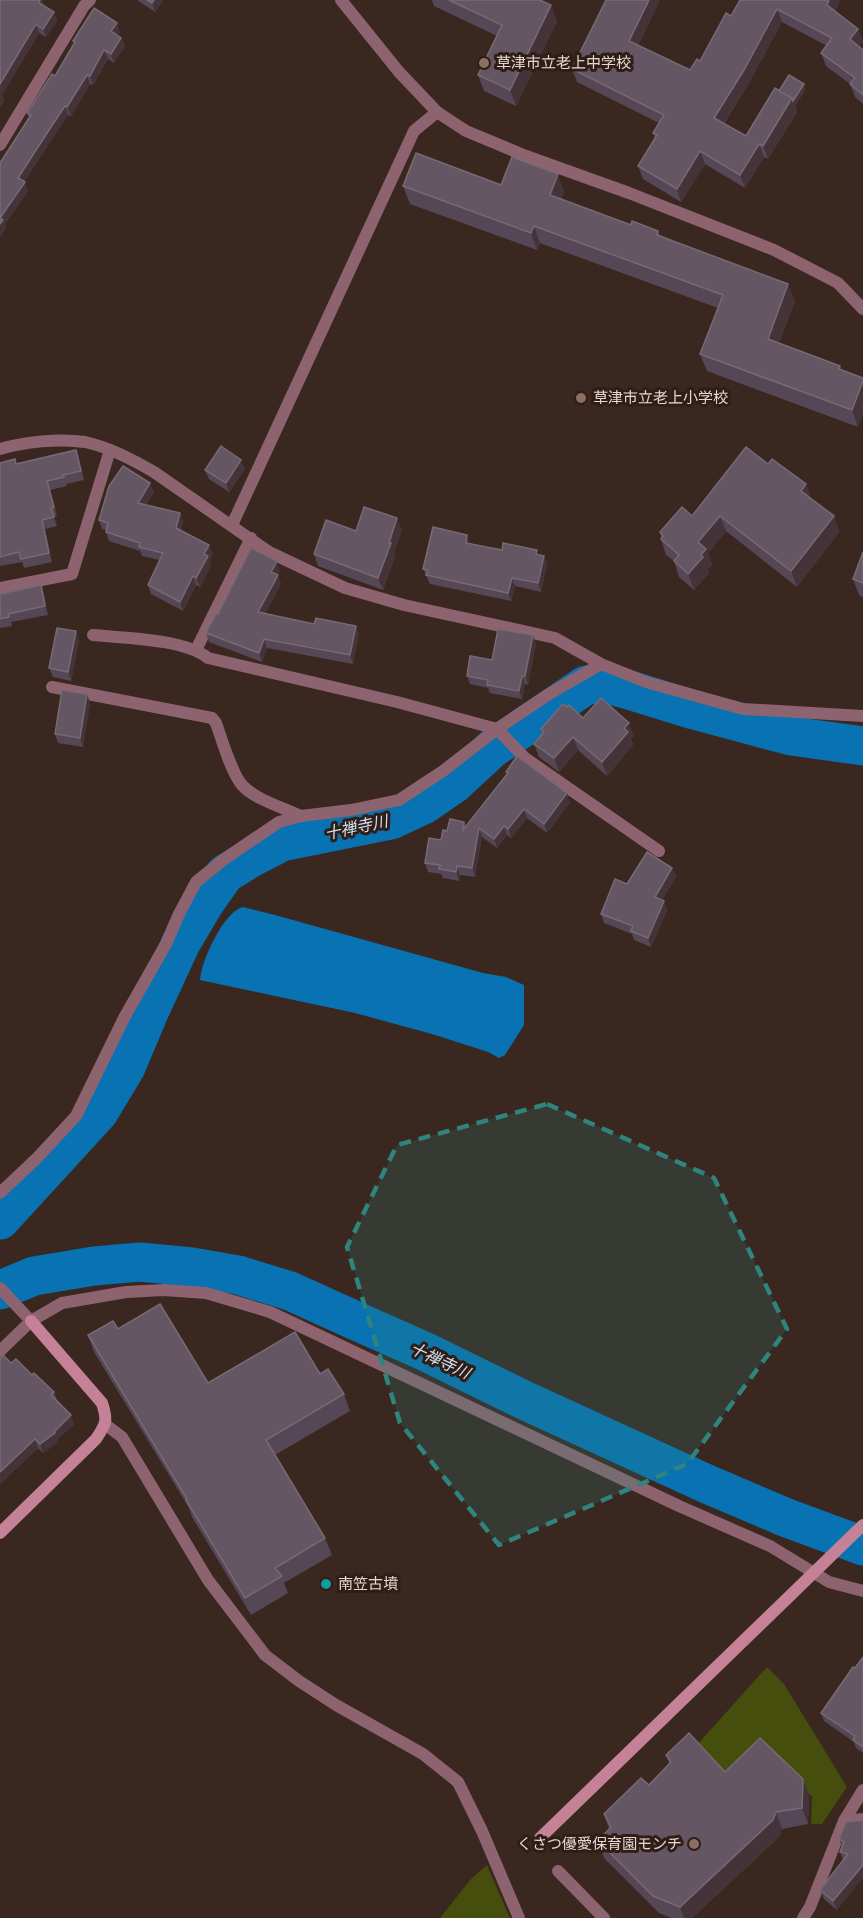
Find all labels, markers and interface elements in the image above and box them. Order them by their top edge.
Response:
place label: 草津市立老上中学校 [496,54,631,72]
marker: 草津市立老上中学校 [477,56,491,70]
place label: 草津市立老上小学校 [593,389,728,407]
marker: 草津市立老上小学校 [574,391,588,405]
water label: 十禅寺川 [323,811,391,843]
water label: 十禅寺川 [407,1338,475,1383]
place label: 南笠古墳 [338,1575,398,1593]
marker: 南笠古墳 [319,1577,333,1591]
place label: くさつ優愛保育園モンチ [517,1835,682,1853]
marker: くさつ優愛保育園モンチ [687,1837,701,1851]

